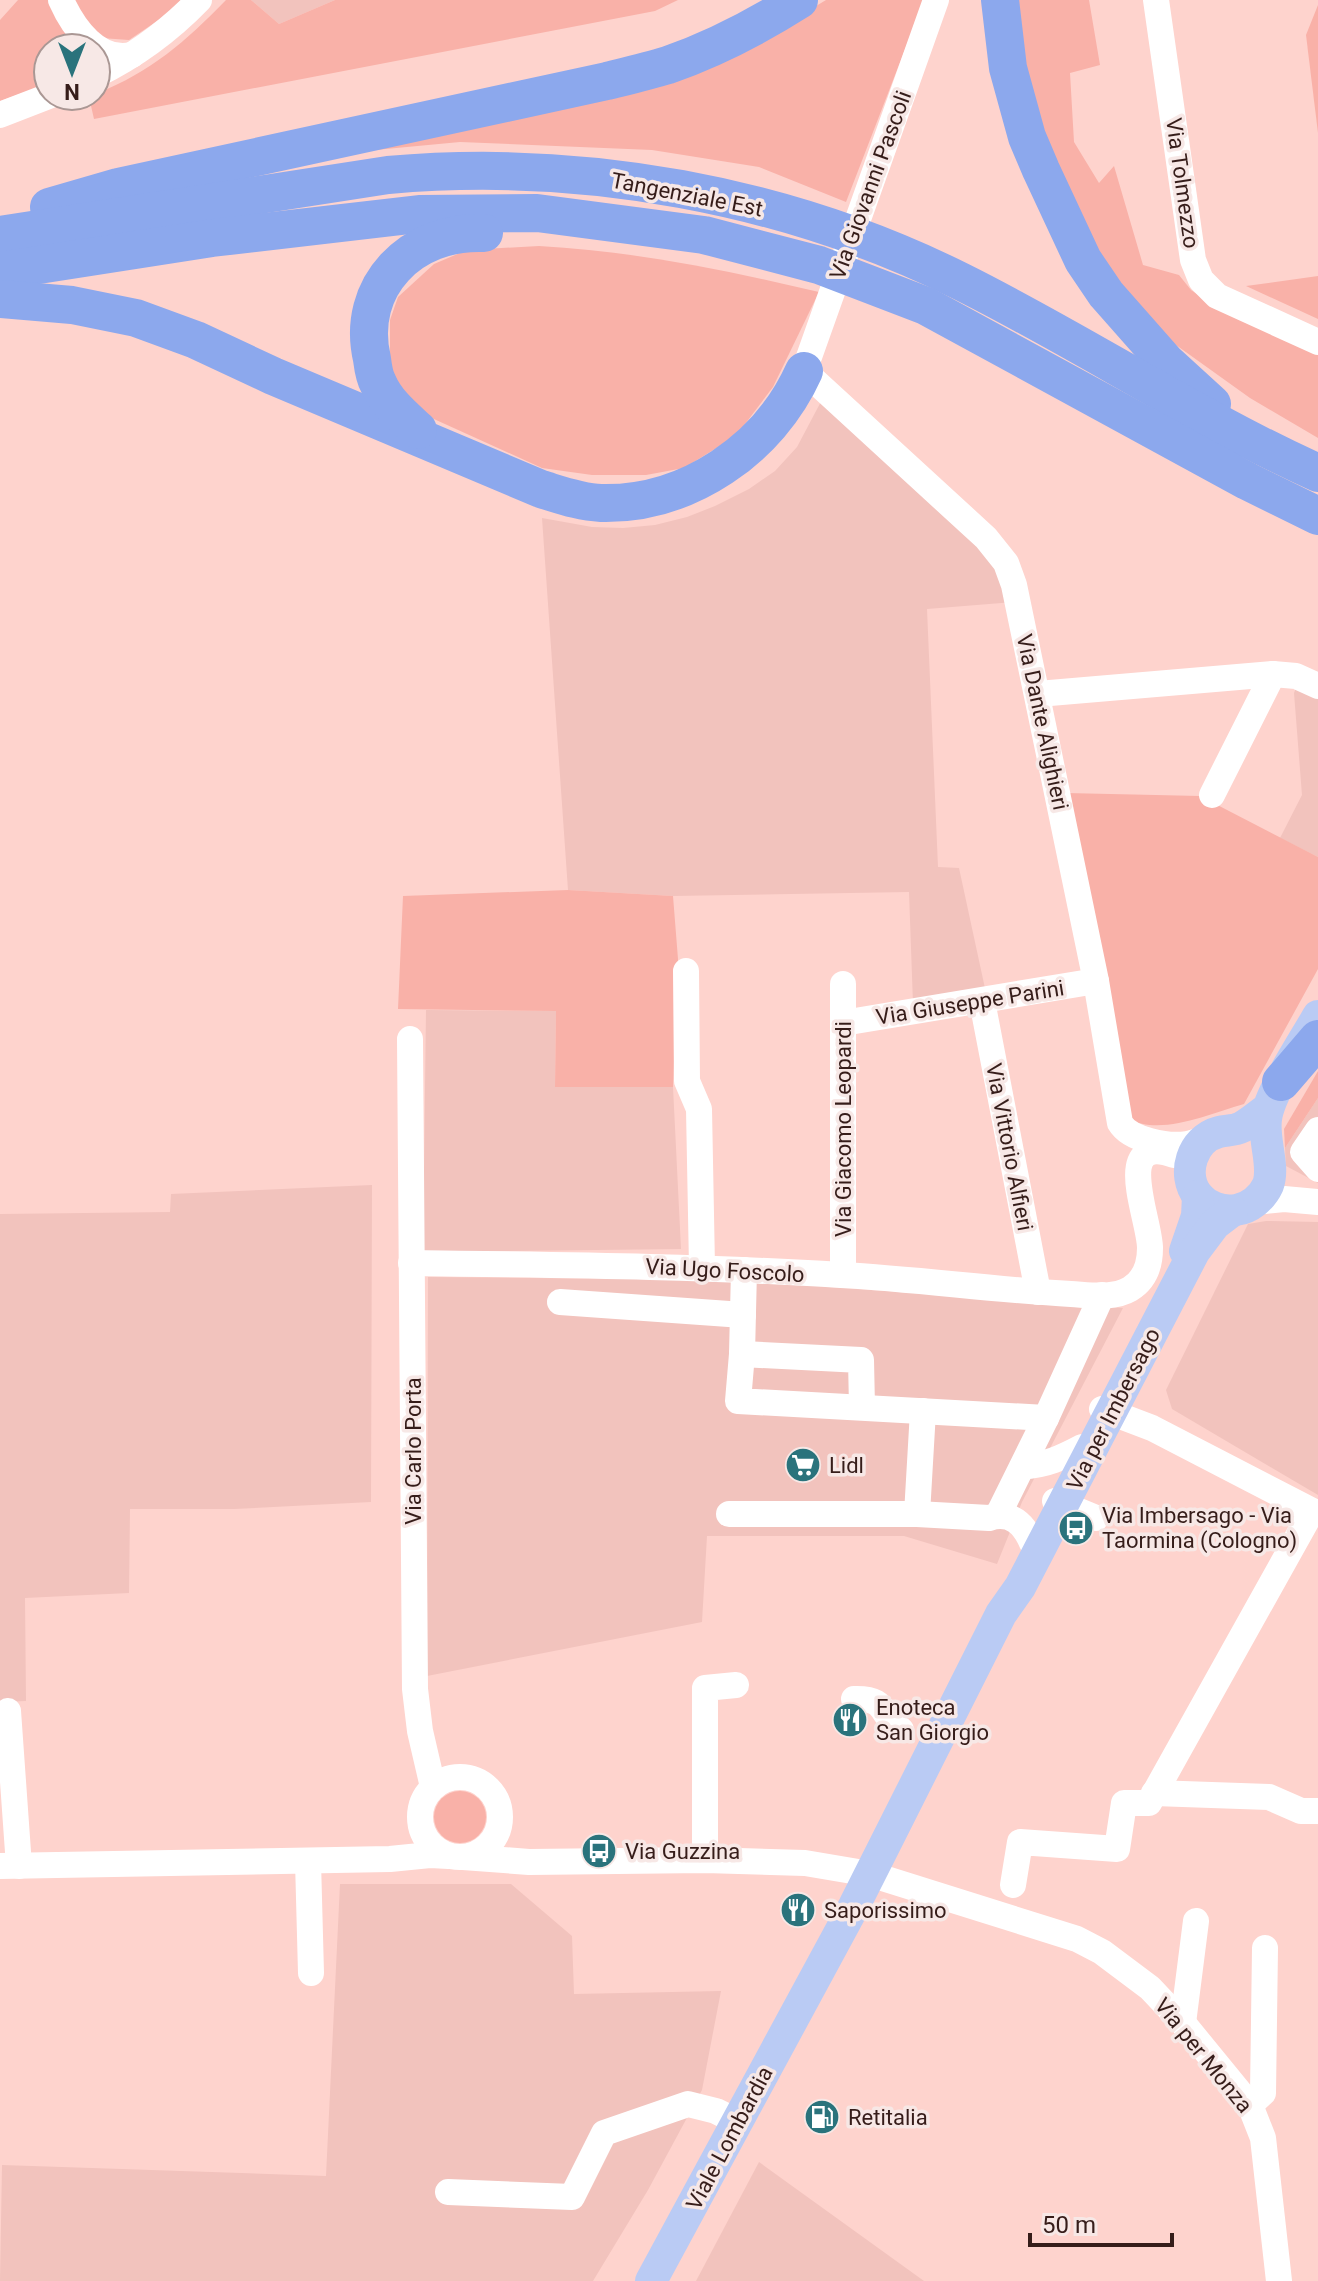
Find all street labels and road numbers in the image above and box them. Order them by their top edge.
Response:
street label: Via Giovanni Pascoli [825,87,916,283]
street label: Via Tolmezzo [1161,116,1204,250]
street label: Tangenziale Est [609,168,765,221]
street label: Via Dante Alighieri [1012,632,1073,812]
street label: Via Giuseppe Parini [874,975,1066,1030]
street label: Via Giacomo Leopardi [831,1021,856,1237]
street label: Via Vittorio Alfieri [981,1061,1038,1233]
street label: Via Ugo Foscolo [645,1254,805,1287]
street label: Via per Imbersago [1062,1324,1165,1495]
street label: Via Carlo Porta [401,1377,426,1525]
street label: Via per Monza [1150,1993,1258,2118]
street label: Viale Lombardia [681,2062,778,2214]

